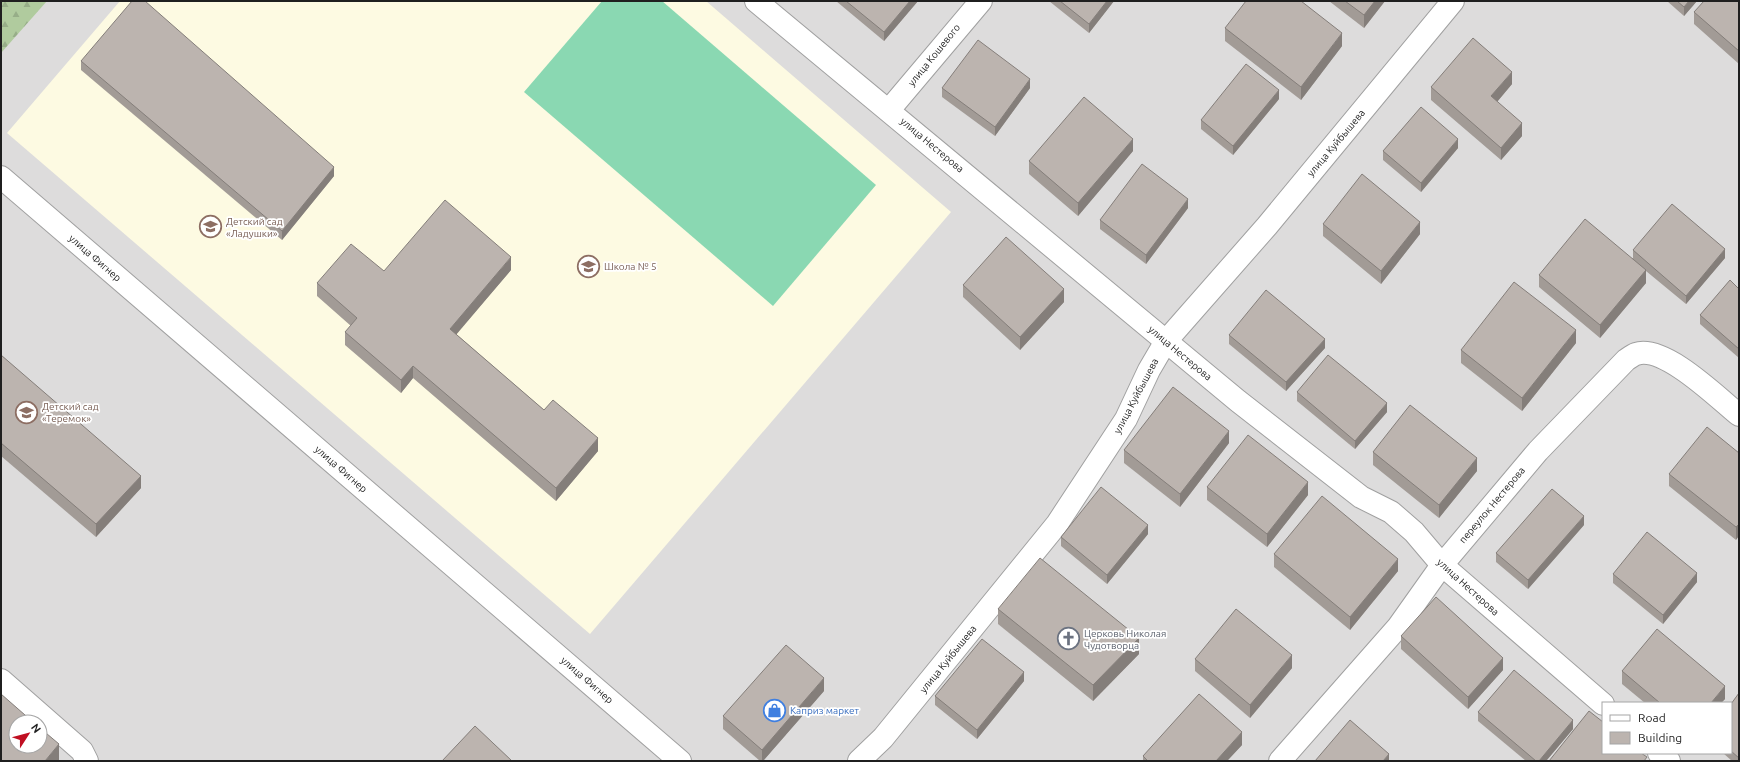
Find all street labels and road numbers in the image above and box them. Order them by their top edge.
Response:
street label: улица Кошевого [906,22,962,88]
street label: улица Куйбышева [1305,107,1367,179]
street label: улица Нестерова [898,115,966,175]
street label: улица Фигнер [67,232,123,284]
street label: улица Нестерова [1146,323,1214,383]
street label: улица Куйбышева [1111,356,1161,436]
street label: улица Фигнер [313,443,369,495]
street label: переулок Нестерова [1457,465,1527,545]
street label: улица Нестерова [1435,556,1501,618]
street label: улица Куйбышева [917,623,979,695]
street label: улица Фигнер [559,654,615,706]

